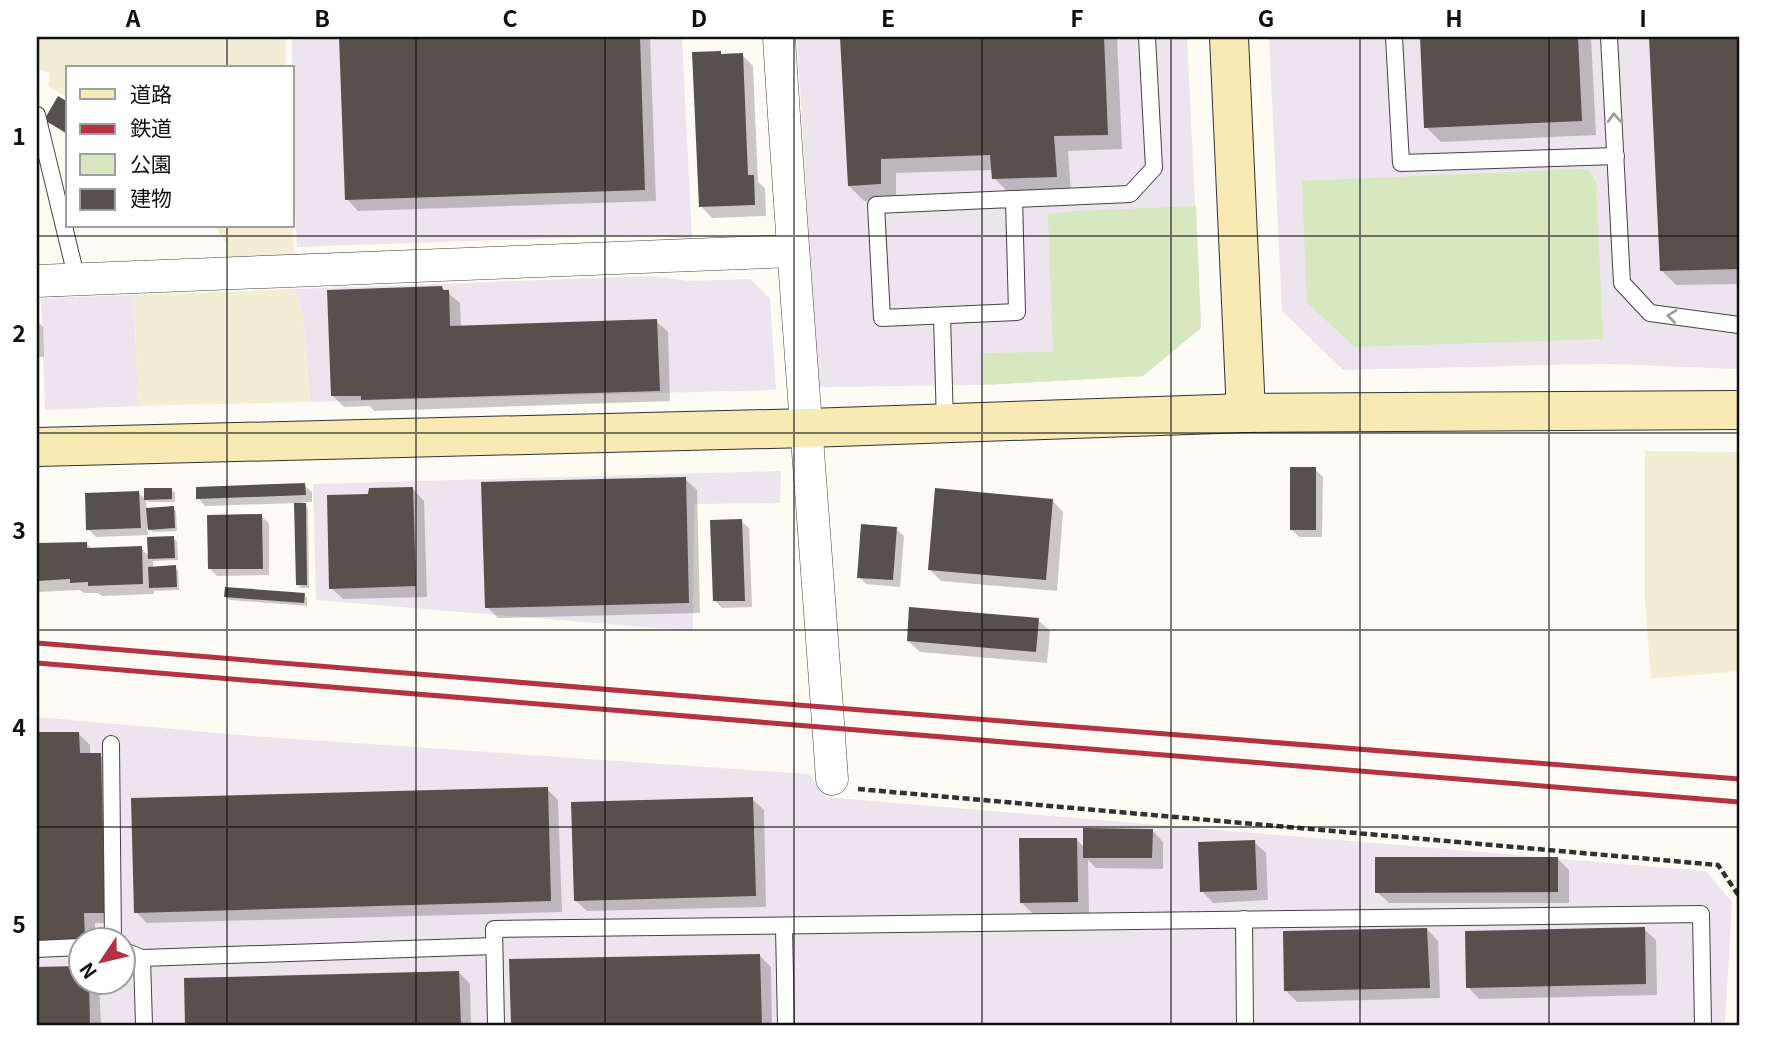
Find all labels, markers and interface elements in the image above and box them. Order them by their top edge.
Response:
text: A [125,0,141,34]
text: B [314,0,330,34]
text: C [502,0,518,34]
text: D [691,0,707,34]
text: E [881,0,895,34]
text: F [1070,0,1084,34]
text: G [1258,0,1274,34]
text: H [1445,0,1463,34]
text: I [1639,0,1647,34]
legend [66,66,294,228]
text: 道路 [130,78,172,108]
text: 鉄道 [130,112,172,142]
one-way arrow [1606,113,1621,124]
text: 1 [12,118,26,152]
text: 公園 [130,148,172,178]
text: 建物 [130,182,172,212]
one-way arrow [1666,309,1677,324]
text: 2 [12,315,26,349]
text: 3 [12,512,26,546]
text: 4 [12,709,26,743]
text: 5 [12,906,26,940]
north arrow [66,926,136,996]
text: N [72,958,102,985]

